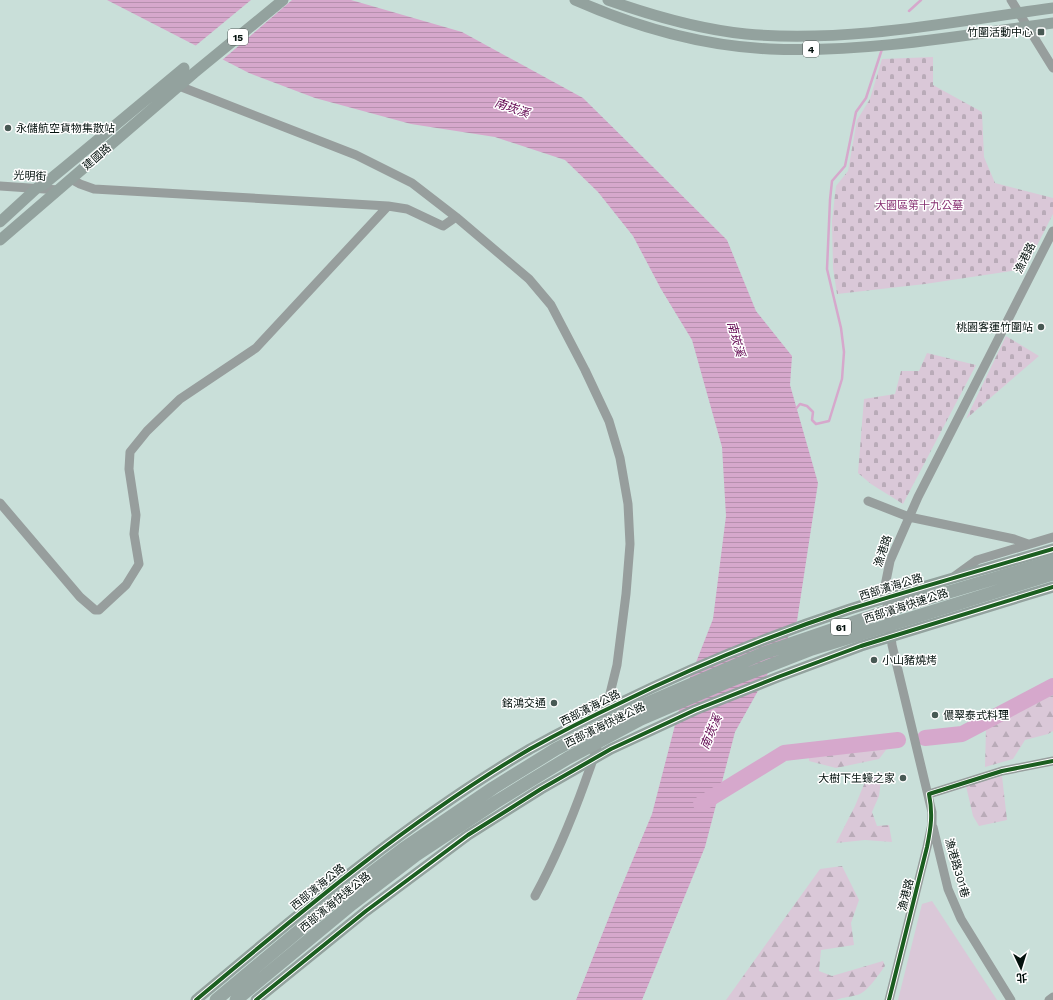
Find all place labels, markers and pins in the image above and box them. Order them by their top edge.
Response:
place label: 竹圍活動中心 [967,26,1033,39]
marker: 竹圍活動中心 [1036,27,1046,37]
place label: 永儲航空貨物集散站 [16,122,115,135]
marker: 永儲航空貨物集散站 [3,123,13,133]
place label: 桃園客運竹圍站 [956,321,1033,334]
marker: 桃園客運竹圍站 [1036,322,1046,332]
place label: 小山豬燒烤 [882,654,937,667]
marker: 小山豬燒烤 [869,655,879,665]
place label: 銘鴻交通 [502,697,546,710]
marker: 銘鴻交通 [549,698,559,708]
place label: 儂翠泰式料理 [943,709,1009,722]
marker: 儂翠泰式料理 [930,710,940,720]
place label: 大樹下生蠔之家 [818,772,895,785]
marker: 大樹下生蠔之家 [898,773,908,783]

